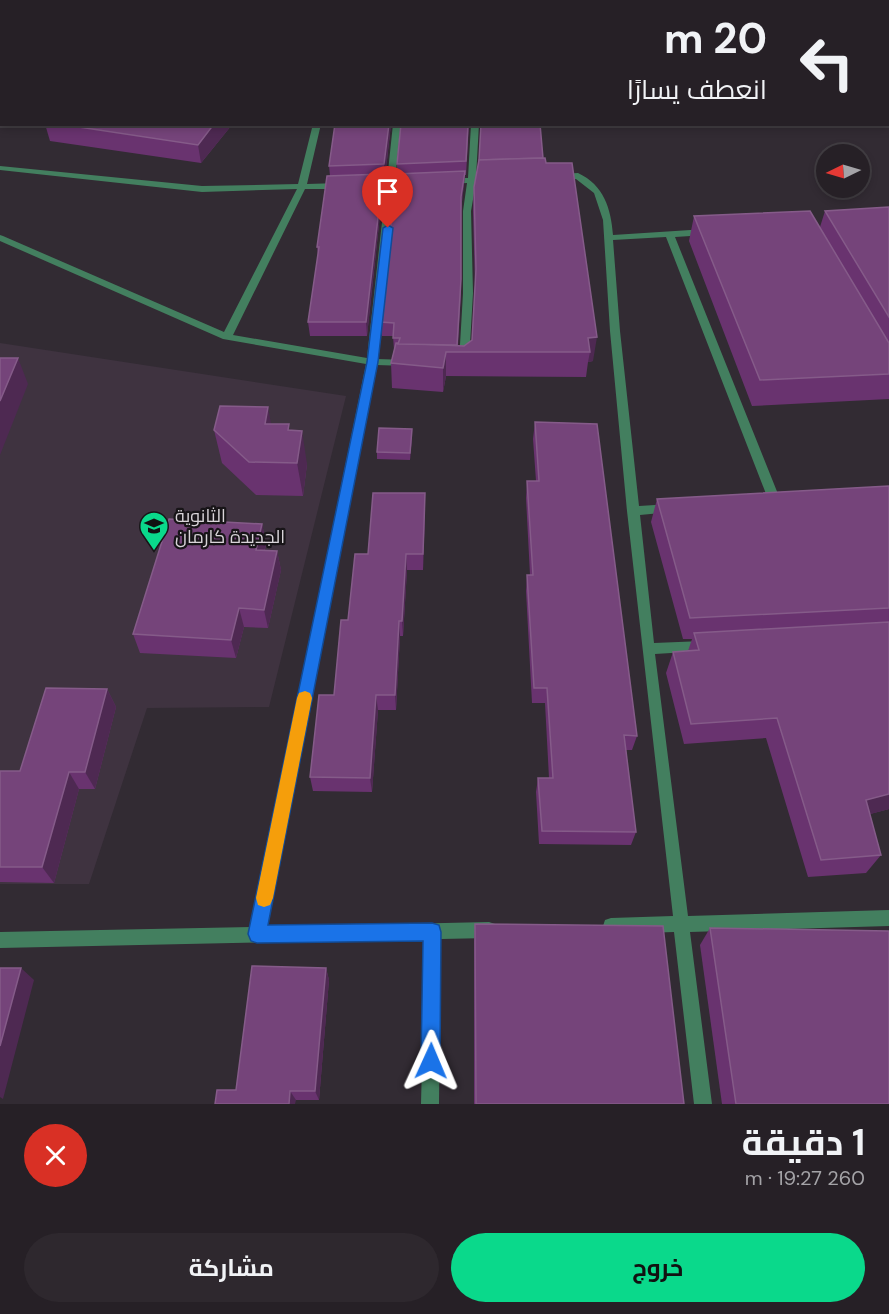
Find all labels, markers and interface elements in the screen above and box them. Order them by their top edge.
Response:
text: 20 m [664,11,767,66]
icon: left [788,24,866,102]
text: انعطف يسارًا [627,72,767,107]
north arrow [816,144,870,198]
map controls [816,144,870,198]
pin [362,166,413,228]
icon: arrive [371,175,404,208]
place label: الثانوية الجديدة كارمان [175,504,285,549]
school or university icon: الثانوية الجديدة كارمان [138,510,170,552]
position arrow [399,1029,463,1093]
text: 1 دقيقة [742,1119,865,1166]
button: close [24,1124,87,1187]
text: 260 m · 19:27 [745,1165,865,1191]
button: مشاركة [24,1233,439,1302]
button: خروج [451,1233,865,1302]

